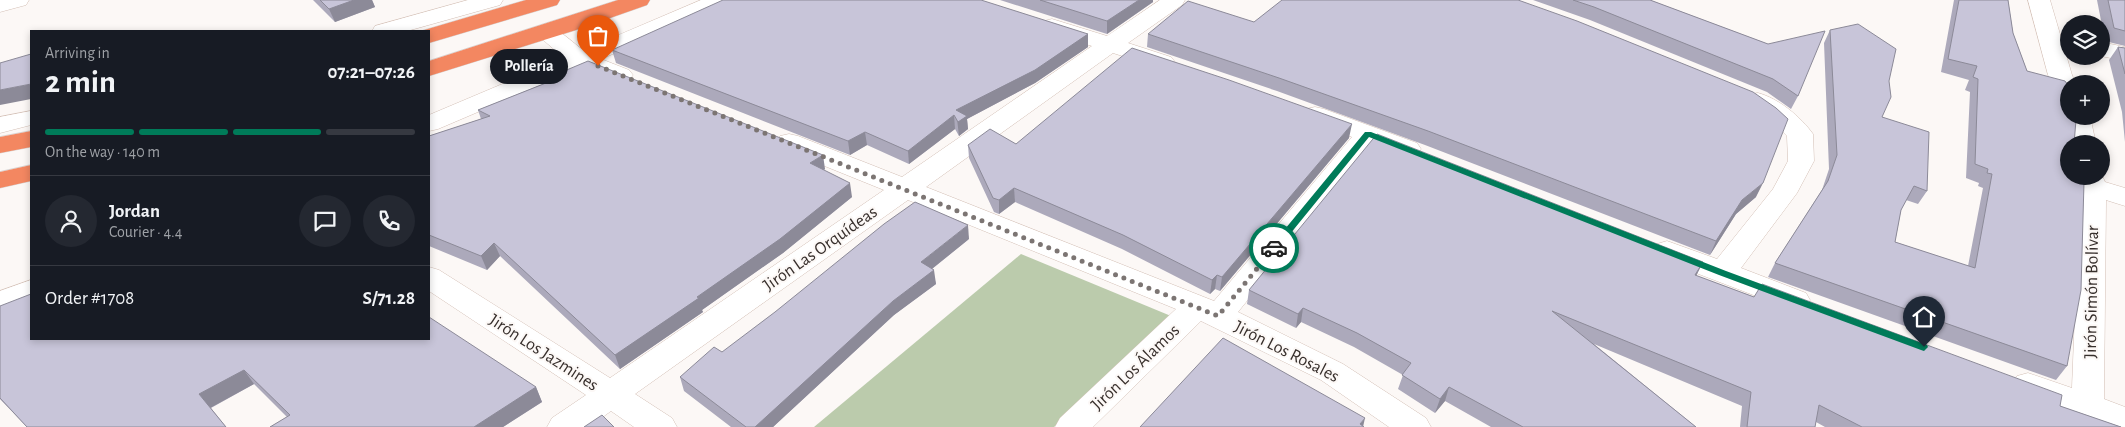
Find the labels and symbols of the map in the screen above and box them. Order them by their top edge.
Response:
pin [577,15,619,66]
callout: Pollería [490,48,568,84]
street label: Jirón Las Orquídeas [760,203,881,295]
courier [1249,223,1299,273]
street label: Jirón Simón Bolívar [2082,225,2102,359]
pin [1903,296,1945,347]
street label: Jirón Los Jazmines [486,311,601,395]
street label: Jirón Los Rosales [1231,318,1342,386]
street label: Jirón Los Álamos [1086,319,1183,414]

